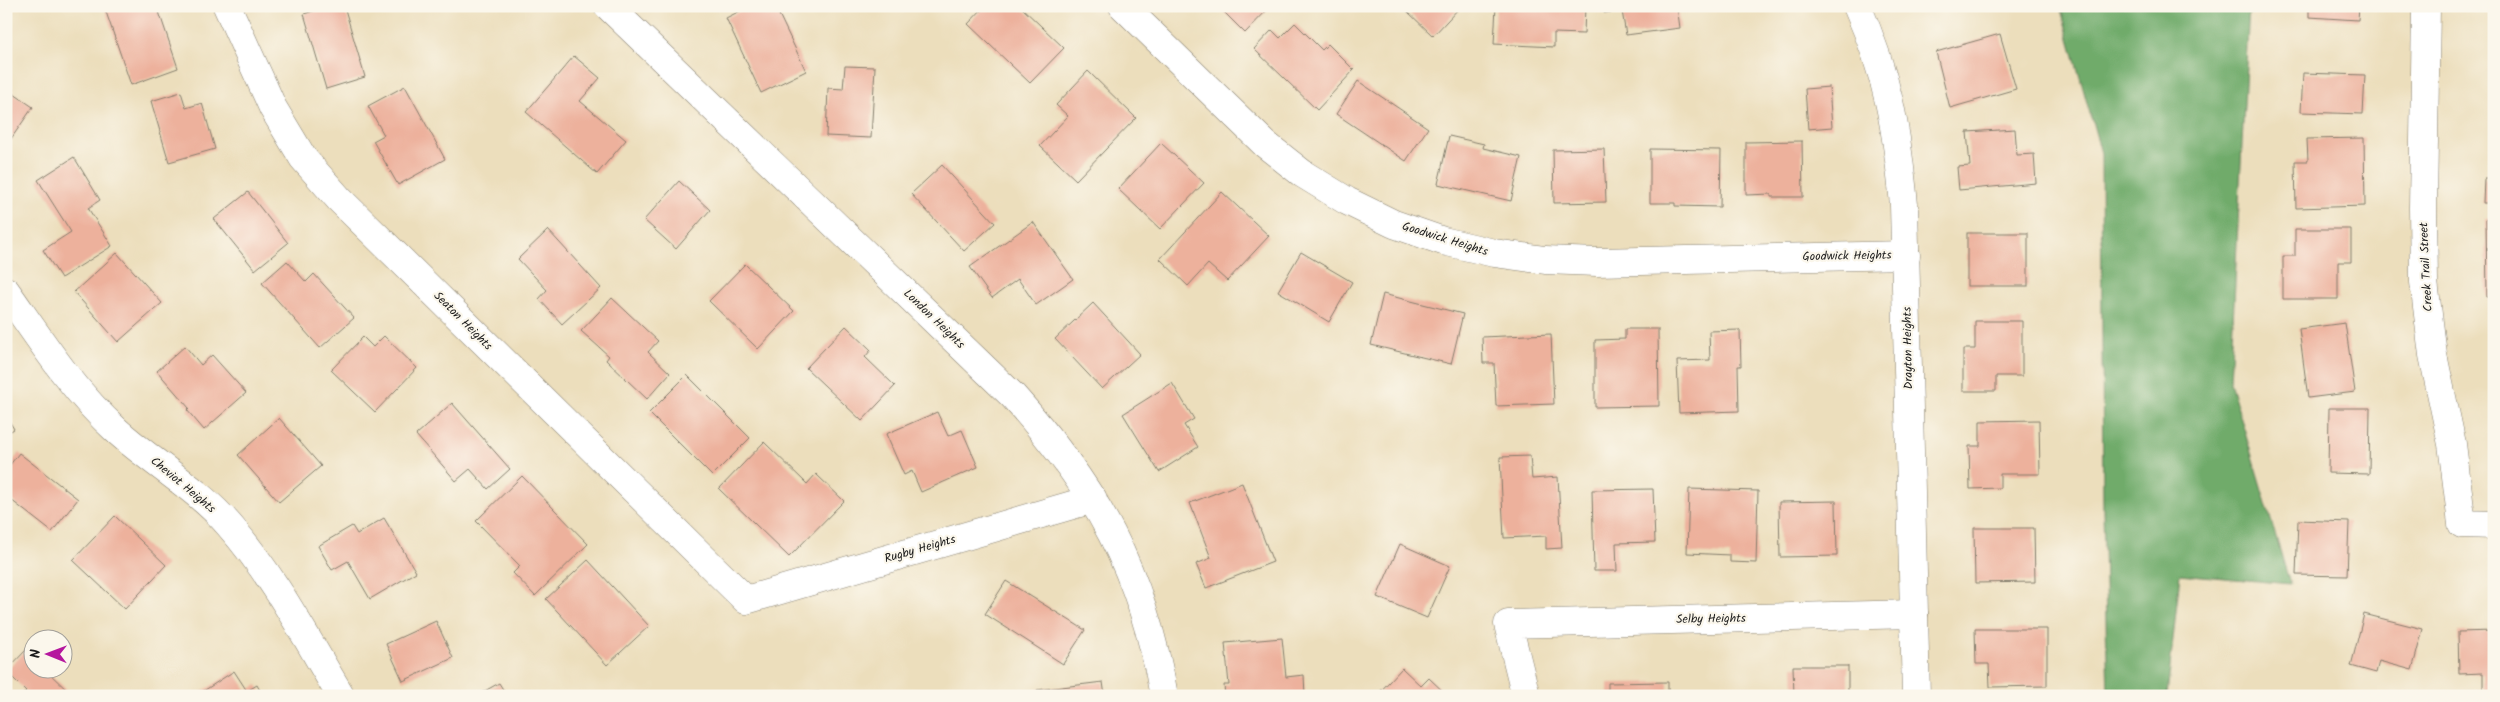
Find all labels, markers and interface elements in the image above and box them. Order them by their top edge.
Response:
street label: Goodwick Heights [1400,217,1490,261]
street label: Creek Trail Street [2414,221,2438,312]
street label: Goodwick Heights [1802,246,1892,266]
street label: London Heights [899,285,969,353]
street label: Seaton Heights [429,287,497,355]
street label: Drayton Heights [1898,307,1918,389]
street label: Cheviot Heights [146,452,220,518]
street label: Rugby Heights [882,530,958,568]
street label: Selby Heights [1676,609,1746,629]
north arrow [22,630,72,680]
text: N [25,649,47,658]

